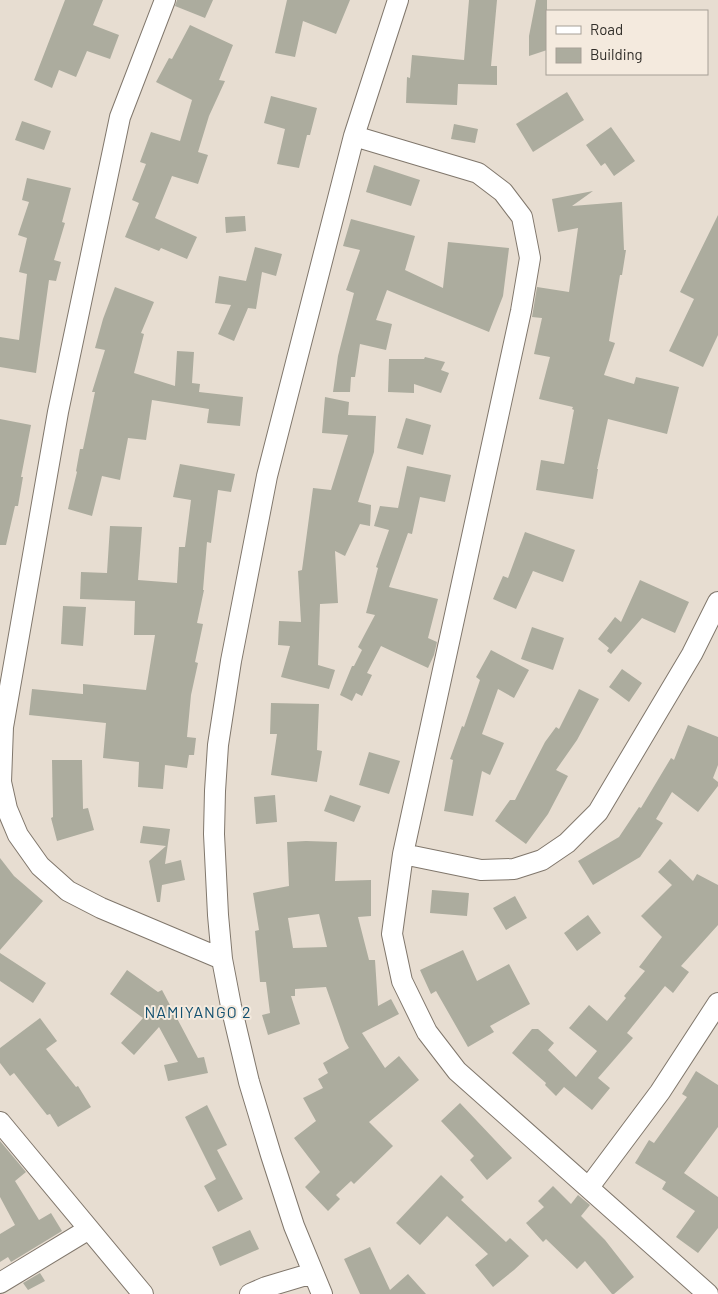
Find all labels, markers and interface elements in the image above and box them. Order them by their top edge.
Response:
legend [546,10,708,75]
text: Road [590,20,623,38]
text: Building [590,45,643,63]
district label: NAMIYANGO 2 [145,1002,251,1021]

